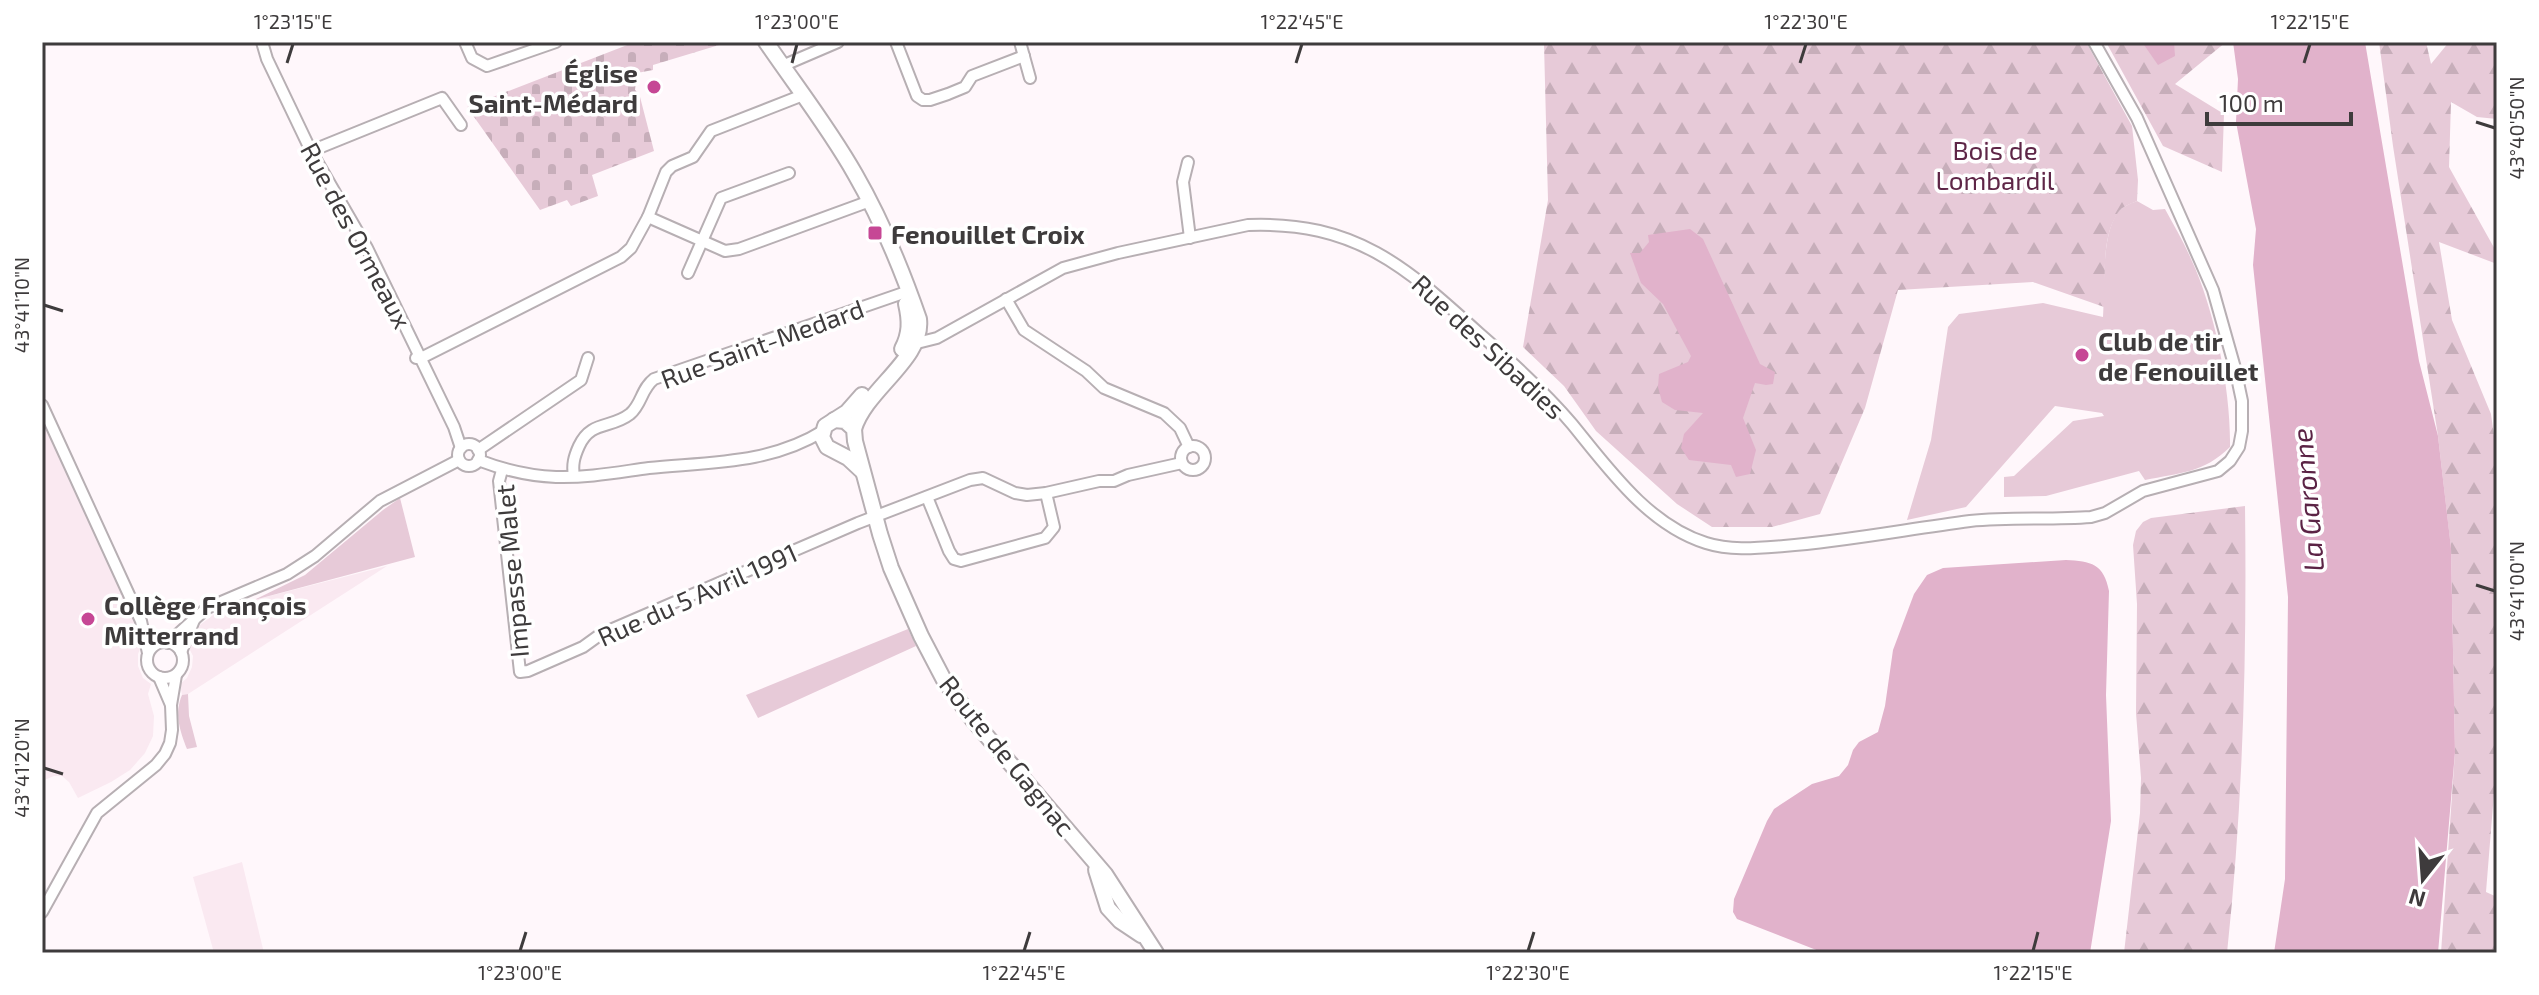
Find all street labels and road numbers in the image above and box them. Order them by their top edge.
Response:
street label: Rue des Ormeaux [295,137,419,333]
street label: Rue des Sibadies [1406,267,1572,425]
street label: Rue Saint-Medard [656,292,868,394]
street label: Impasse Malet [488,483,534,659]
street label: Rue du 5 Avril 1991 [593,536,801,652]
street label: Route de Gagnac [934,669,1082,841]

